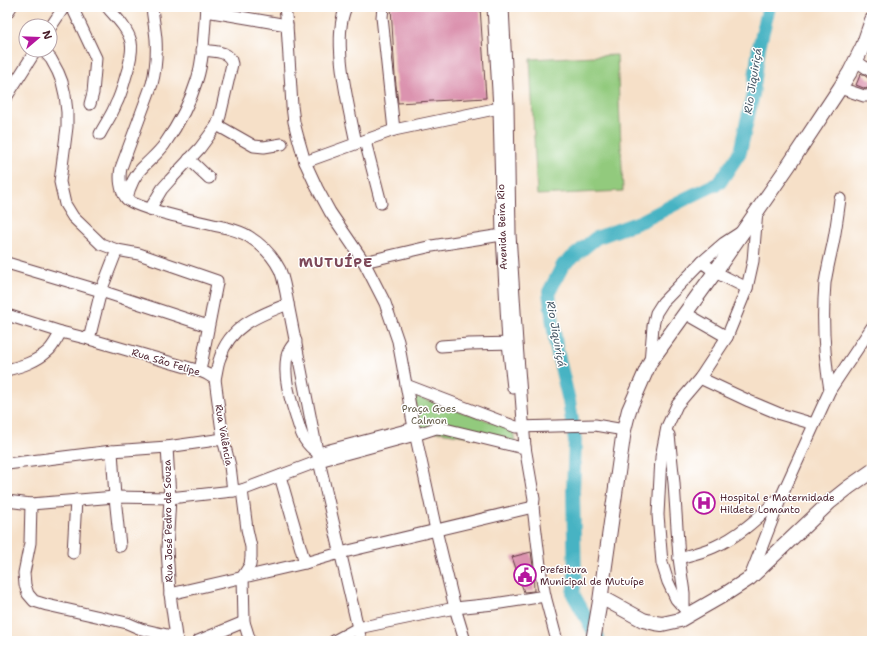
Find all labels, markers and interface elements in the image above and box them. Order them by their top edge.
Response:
north arrow [18,18,58,58]
text: N [38,28,56,42]
water label: Rio Jiquiriçá [740,47,766,115]
street label: Avenida Beira Rio [494,184,510,270]
district label: MUTUÍPE [299,253,373,271]
water label: Rio Jiquiriçá [543,300,569,368]
street label: Rua São Felipe [130,345,202,379]
park label: Praça Goes Calmon [402,402,456,427]
street label: Rua Valência [212,403,236,468]
street label: Rua José Pedro de Souza [160,459,176,583]
hospital icon: Hospital e Maternidade Hildete Lomanto [691,490,717,516]
place label: Hospital e Maternidade Hildete Lomanto [720,491,835,516]
public building icon: Prefeitura Municipal de Mutuípe [512,562,538,588]
place label: Prefeitura Municipal de Mutuípe [540,563,645,588]

